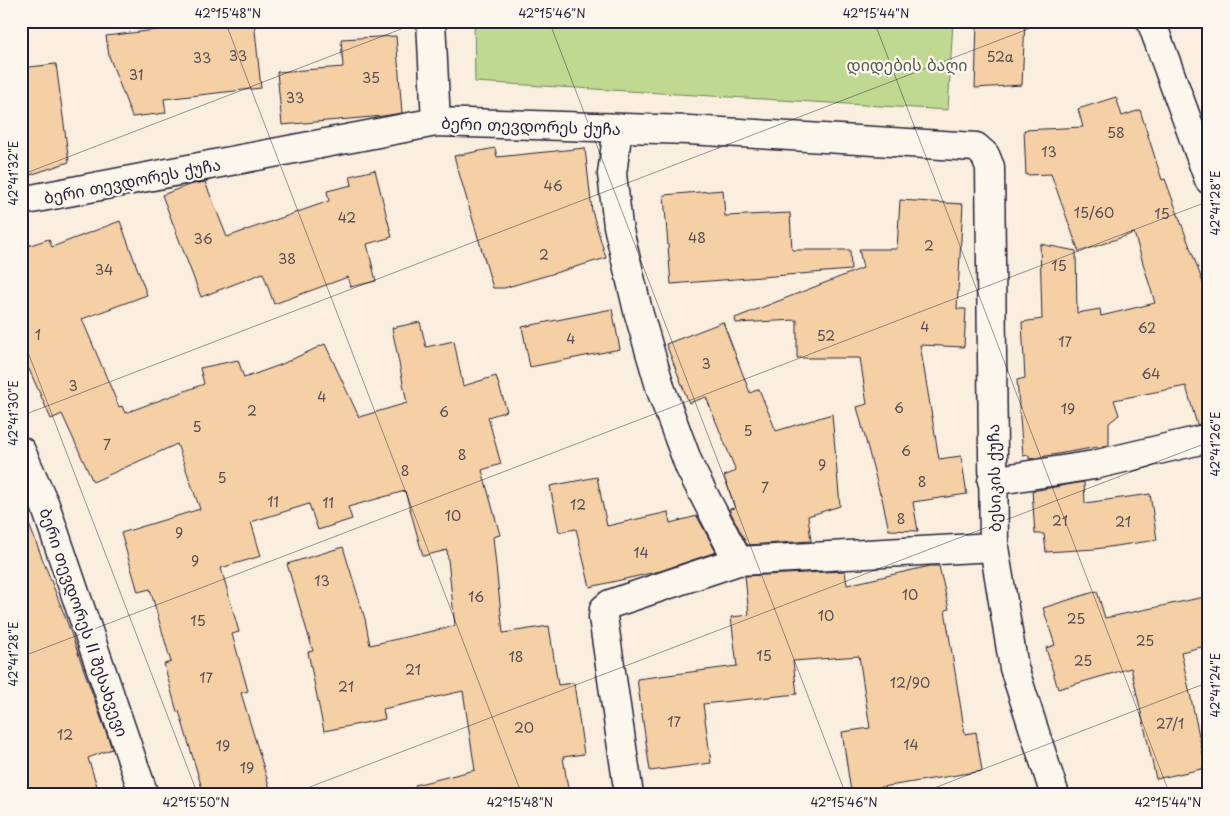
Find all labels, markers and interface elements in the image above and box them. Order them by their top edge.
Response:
text: 42°15'48"N [195,4,261,22]
text: 42°15'46"N [518,4,586,22]
text: 42°15'44"N [843,4,909,22]
house number: 33 [229,45,247,66]
house number: 52a [986,46,1014,67]
house number: 33 [193,47,211,68]
park label: დიდების ბაღი [847,52,967,76]
house number: 31 [129,64,143,85]
house number: 35 [362,67,380,88]
house number: 33 [286,87,304,108]
street label: ბერი თევდორეს ქუჩა [441,110,621,140]
house number: 58 [1107,122,1125,143]
text: 42°41'32"E [4,141,22,205]
house number: 13 [1041,141,1057,162]
street label: ბერი თევდორეს ქუჩა [41,151,223,209]
text: 42°41'28"E [1206,171,1224,235]
house number: 46 [543,175,563,196]
house number: 15/60 [1074,202,1114,223]
house number: 15 [1154,203,1170,224]
house number: 42 [338,207,356,228]
house number: 48 [688,227,706,248]
house number: 36 [193,228,213,249]
house number: 2 [924,235,934,256]
house number: 2 [539,244,549,265]
house number: 38 [278,248,296,269]
house number: 15 [1051,255,1067,276]
house number: 34 [95,259,113,280]
house number: 4 [920,316,930,337]
house number: 62 [1138,317,1156,338]
house number: 1 [35,324,41,345]
house number: 52 [817,325,835,346]
house number: 4 [566,328,576,349]
house number: 17 [1058,331,1072,352]
house number: 3 [701,353,711,374]
house number: 64 [1141,363,1161,384]
house number: 3 [68,375,78,396]
text: 42°41'30"E [4,380,22,446]
house number: 4 [317,386,327,407]
house number: 6 [894,397,904,418]
house number: 19 [1061,398,1075,419]
house number: 2 [247,400,257,421]
house number: 6 [439,401,449,422]
text: 42°41'26"E [1206,411,1224,477]
house number: 5 [192,416,202,437]
house number: 5 [743,420,753,441]
street label: ბესიკის ქუჩა [980,424,1006,532]
house number: 7 [103,434,111,455]
house number: 6 [901,440,911,461]
house number: 8 [458,444,466,465]
house number: 9 [818,454,826,475]
house number: 8 [401,460,409,481]
house number: 5 [217,467,227,488]
house number: 8 [918,471,926,492]
house number: 7 [761,477,769,498]
house number: 11 [267,491,279,512]
house number: 11 [322,492,334,513]
house number: 12 [570,494,586,515]
street label: ბერი თევდორეს II შესახვევი [35,504,135,740]
house number: 10 [445,505,461,526]
house number: 8 [897,508,905,529]
house number: 21 [1052,510,1068,531]
house number: 21 [1115,511,1131,532]
house number: 9 [175,522,183,543]
house number: 14 [633,542,649,563]
house number: 9 [191,550,199,571]
house number: 13 [314,570,330,591]
house number: 10 [902,584,918,605]
house number: 16 [468,586,484,607]
house number: 10 [818,605,834,626]
house number: 25 [1067,608,1085,629]
house number: 15 [190,610,206,631]
text: 42°41'28"E [4,622,22,686]
house number: 25 [1136,630,1154,651]
house number: 15 [756,645,772,666]
house number: 18 [508,646,524,667]
house number: 25 [1074,650,1092,671]
text: 42°41'24"E [1206,653,1224,717]
house number: 21 [405,659,421,680]
house number: 17 [199,667,213,688]
house number: 12/90 [890,672,930,693]
house number: 21 [338,676,354,697]
house number: 17 [667,711,681,732]
house number: 27/1 [1156,713,1184,734]
house number: 20 [514,717,534,738]
house number: 12 [57,724,73,745]
house number: 14 [903,734,919,755]
house number: 19 [216,735,230,756]
house number: 19 [240,757,254,778]
text: 42°15'50"N [162,793,230,811]
text: 42°15'48"N [487,793,553,811]
text: 42°15'46"N [810,793,878,811]
text: 42°15'44"N [1135,793,1201,811]

